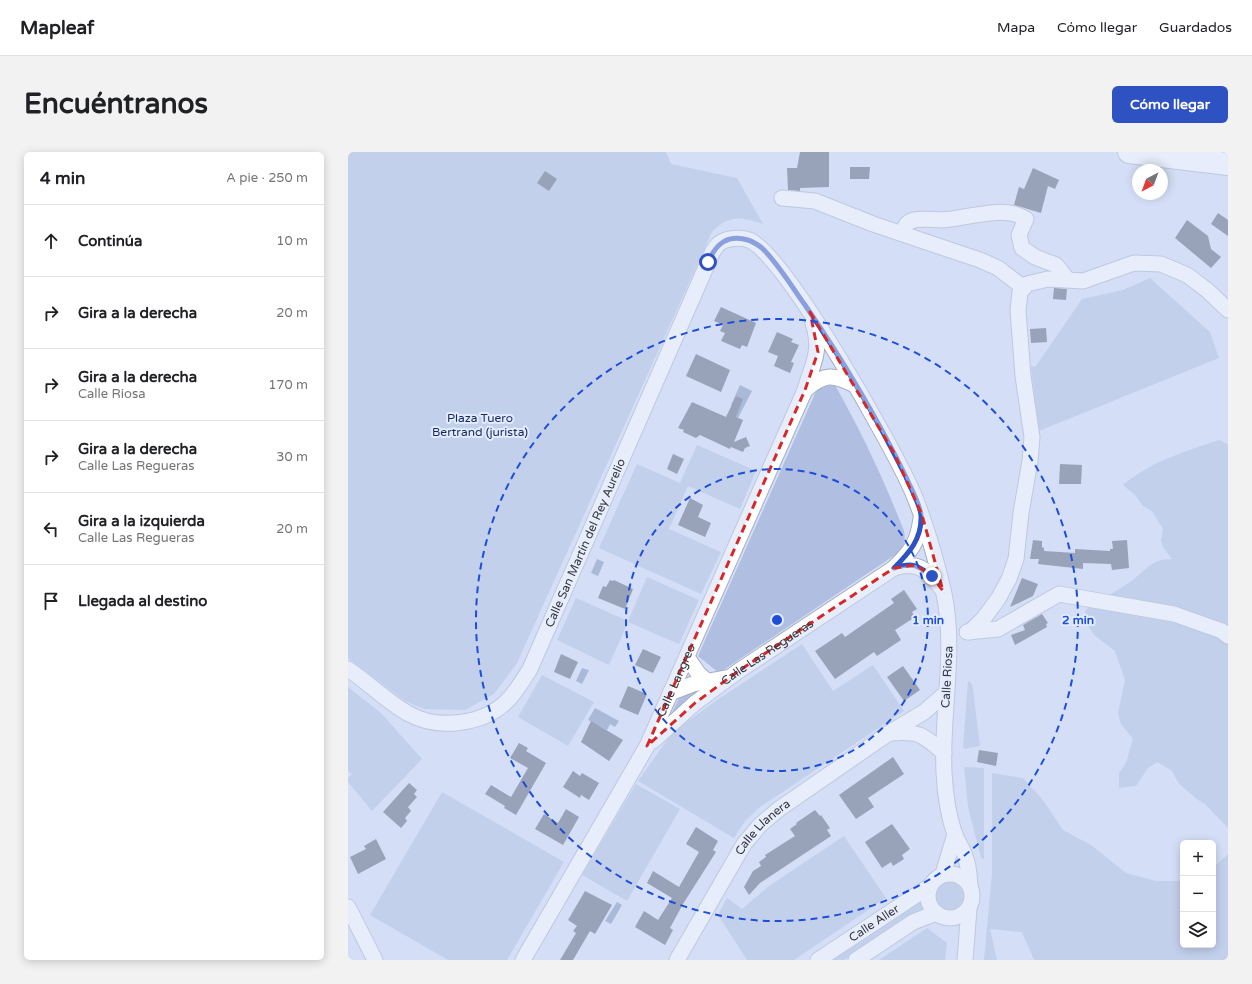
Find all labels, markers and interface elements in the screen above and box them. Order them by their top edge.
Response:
text: Mapleaf [20,17,94,39]
text: Mapa [997,19,1035,36]
text: Cómo llegar [1057,19,1137,36]
text: Guardados [1159,19,1232,36]
button: Cómo llegar [1112,86,1228,123]
text: Encuéntranos [24,87,208,121]
north arrow [1132,164,1168,200]
text: 4 min [40,168,85,189]
text: A pie · 250 m [226,170,308,186]
icon: ahead [40,230,62,252]
text: Continúa [78,232,142,250]
text: 10 m [276,233,308,249]
route start [699,253,717,271]
icon: right [40,302,62,324]
text: Gira a la derecha [78,304,197,322]
text: 20 m [276,305,308,321]
text: Gira a la derecha [78,368,197,386]
icon: right [40,374,62,396]
text: 170 m [268,377,308,393]
text: Calle Riosa [78,386,146,402]
park label: Plaza Tuero Bertrand (jurista) [432,411,528,439]
text: Gira a la derecha [78,440,197,458]
icon: right [40,446,62,468]
text: 30 m [276,449,308,465]
street label: Calle San Martín del Rey Aurelio [542,456,628,629]
text: Calle Las Regueras [78,458,195,474]
text: Gira a la izquierda [78,512,205,530]
icon: left [40,518,62,540]
text: 20 m [276,521,308,537]
text: Calle Las Regueras [78,530,195,546]
route end [923,567,941,585]
icon: arrive [40,590,62,612]
text: Llegada al destino [78,592,207,610]
centre of rings [770,613,784,627]
text: 1 min [912,613,944,627]
text: 2 min [1062,613,1094,627]
street label: Calle Las Regueras [719,616,816,688]
street label: Calle Langreo [654,642,698,719]
street label: Calle Riosa [938,646,956,708]
street label: Calle Llanera [732,796,793,857]
map controls [1180,840,1216,948]
button: + [1180,840,1216,876]
button: − [1180,876,1216,912]
street label: Calle Aller [846,901,902,945]
button: layers [1180,912,1216,948]

